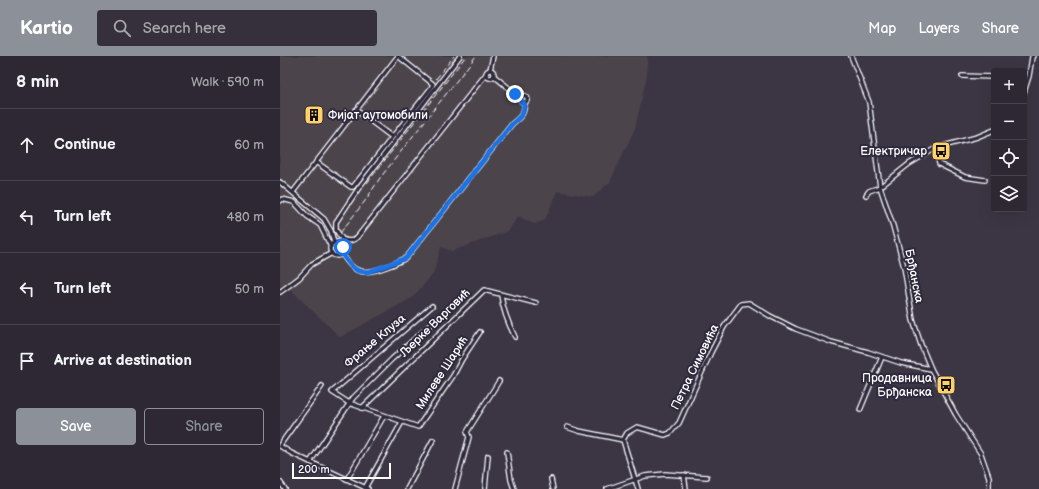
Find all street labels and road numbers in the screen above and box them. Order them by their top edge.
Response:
street label: Брђанска [901,248,927,304]
street label: Љерке Варговић [396,286,473,361]
street label: Фрање Клуза [341,311,409,371]
street label: Петра Симовића [668,322,722,412]
street label: Милеве Шарић [413,333,471,413]

